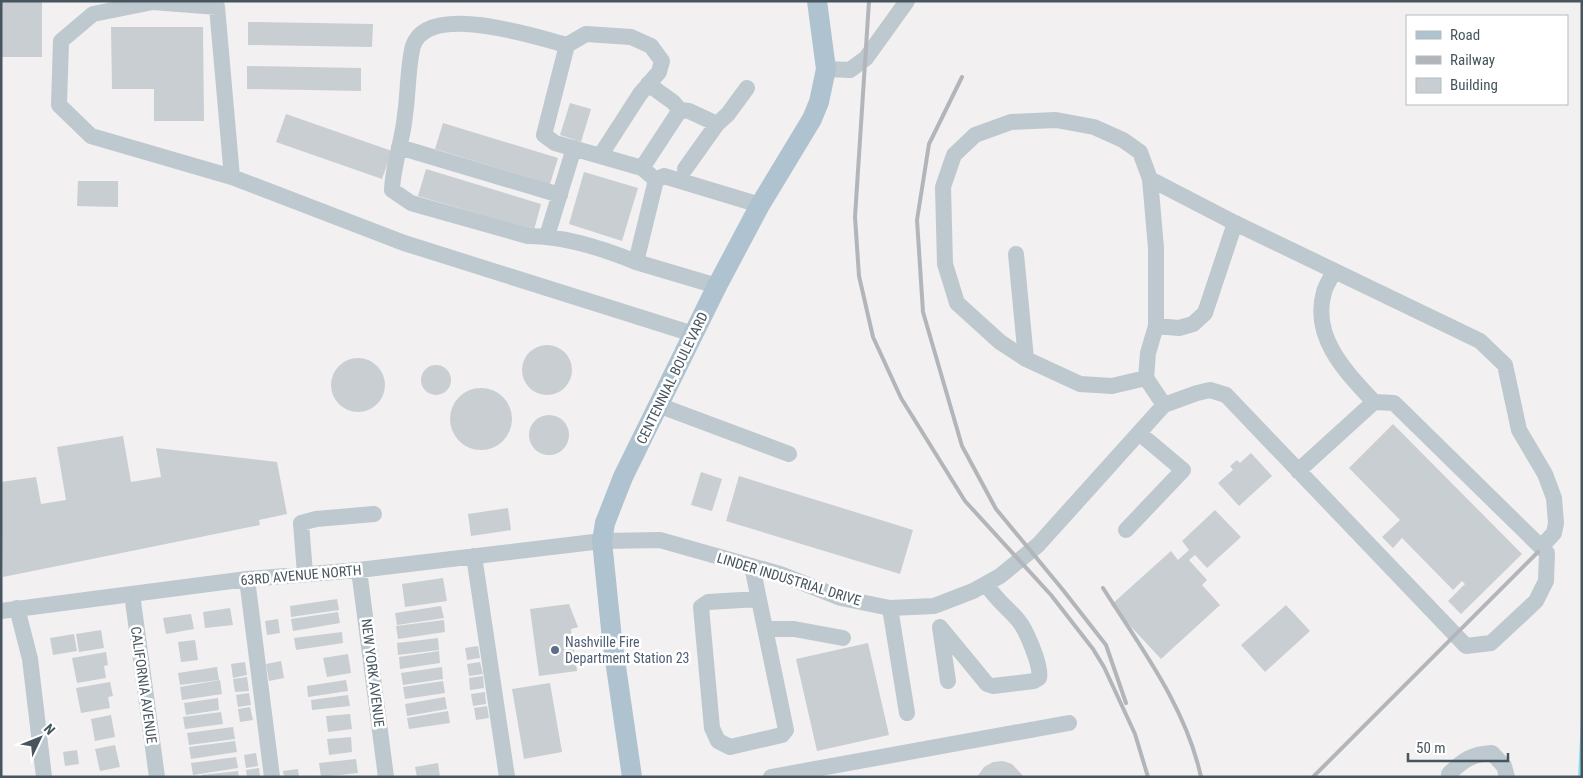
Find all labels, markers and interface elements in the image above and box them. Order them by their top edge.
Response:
legend [1406,15,1568,105]
text: Road [1450,26,1480,44]
text: Railway [1450,51,1495,69]
text: Building [1450,76,1498,94]
street label: CENTENNIAL BOULEVARD [633,309,711,447]
street label: LINDER INDUSTRIAL DRIVE [715,549,863,609]
street label: 63RD AVENUE NORTH [240,562,362,588]
street label: NEW YORK AVENUE [358,618,388,728]
street label: CALIFORNIA AVENUE [128,625,160,745]
place label: Nashville Fire Department Station 23 [565,634,689,666]
marker: Nashville Fire Department Station 23 [549,644,561,656]
north arrow [15,713,65,763]
text: N [41,721,58,738]
scale bar [1408,730,1508,762]
text: 50 m [1416,739,1446,757]

